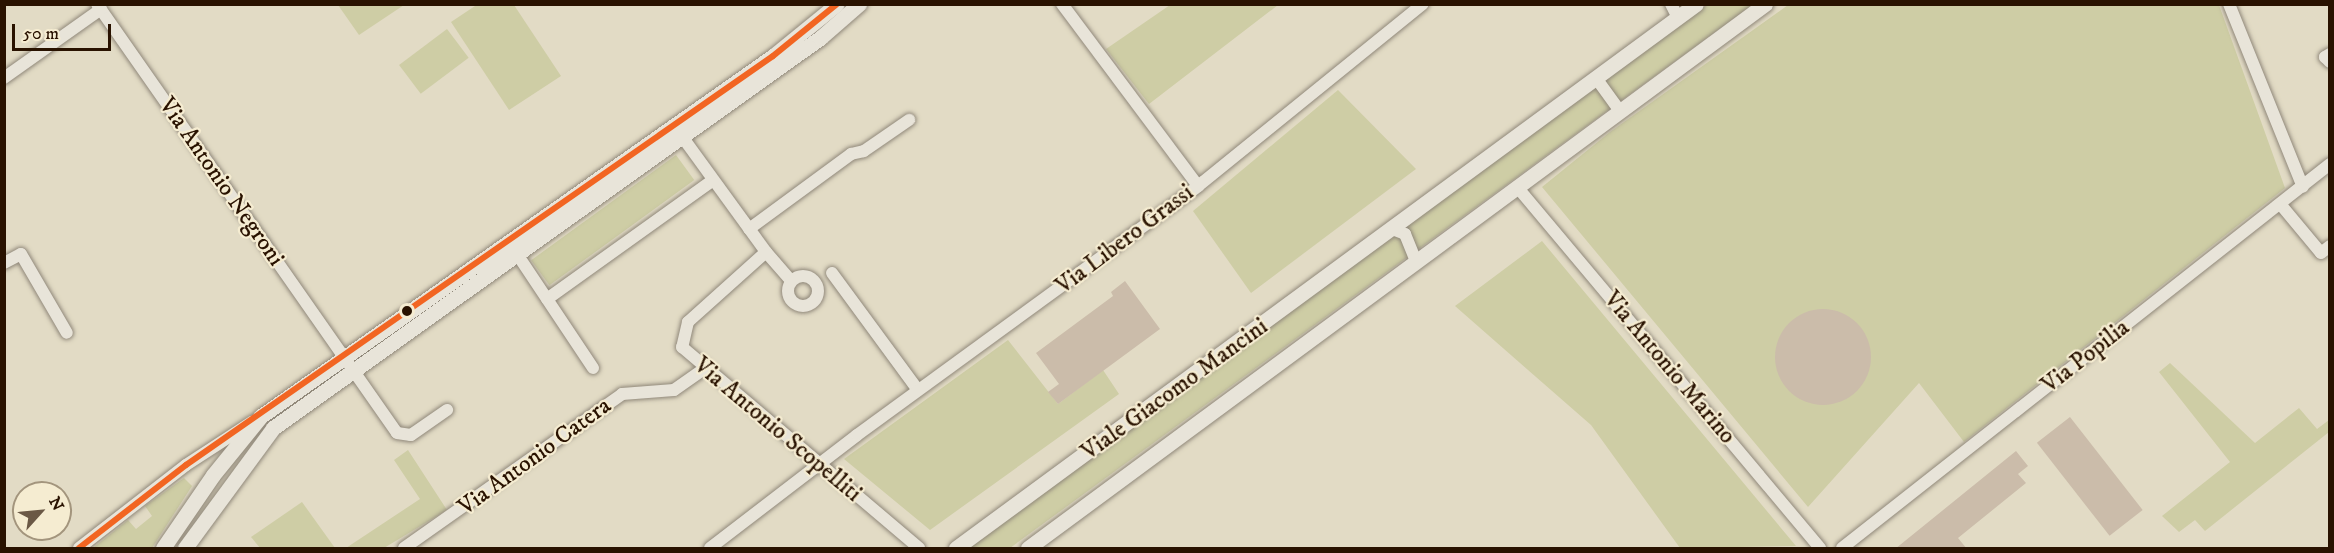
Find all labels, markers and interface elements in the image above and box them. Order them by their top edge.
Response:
scale bar [15,12,114,50]
text: 50 m [23,23,59,45]
street label: Via Antonio Negroni [152,92,290,272]
street label: Via Libero Grassi [1050,179,1200,301]
street label: Via Antonio Marino [1597,286,1741,450]
unlabelled marker [401,305,413,317]
street label: Viale Giacomo Mancini [1076,313,1274,467]
street label: Via Popilia [2036,314,2136,400]
street label: Via Antonio Scopelliti [687,351,867,509]
street label: Via Antonio Catera [453,392,617,522]
north arrow [12,481,72,541]
text: N [44,493,68,514]

